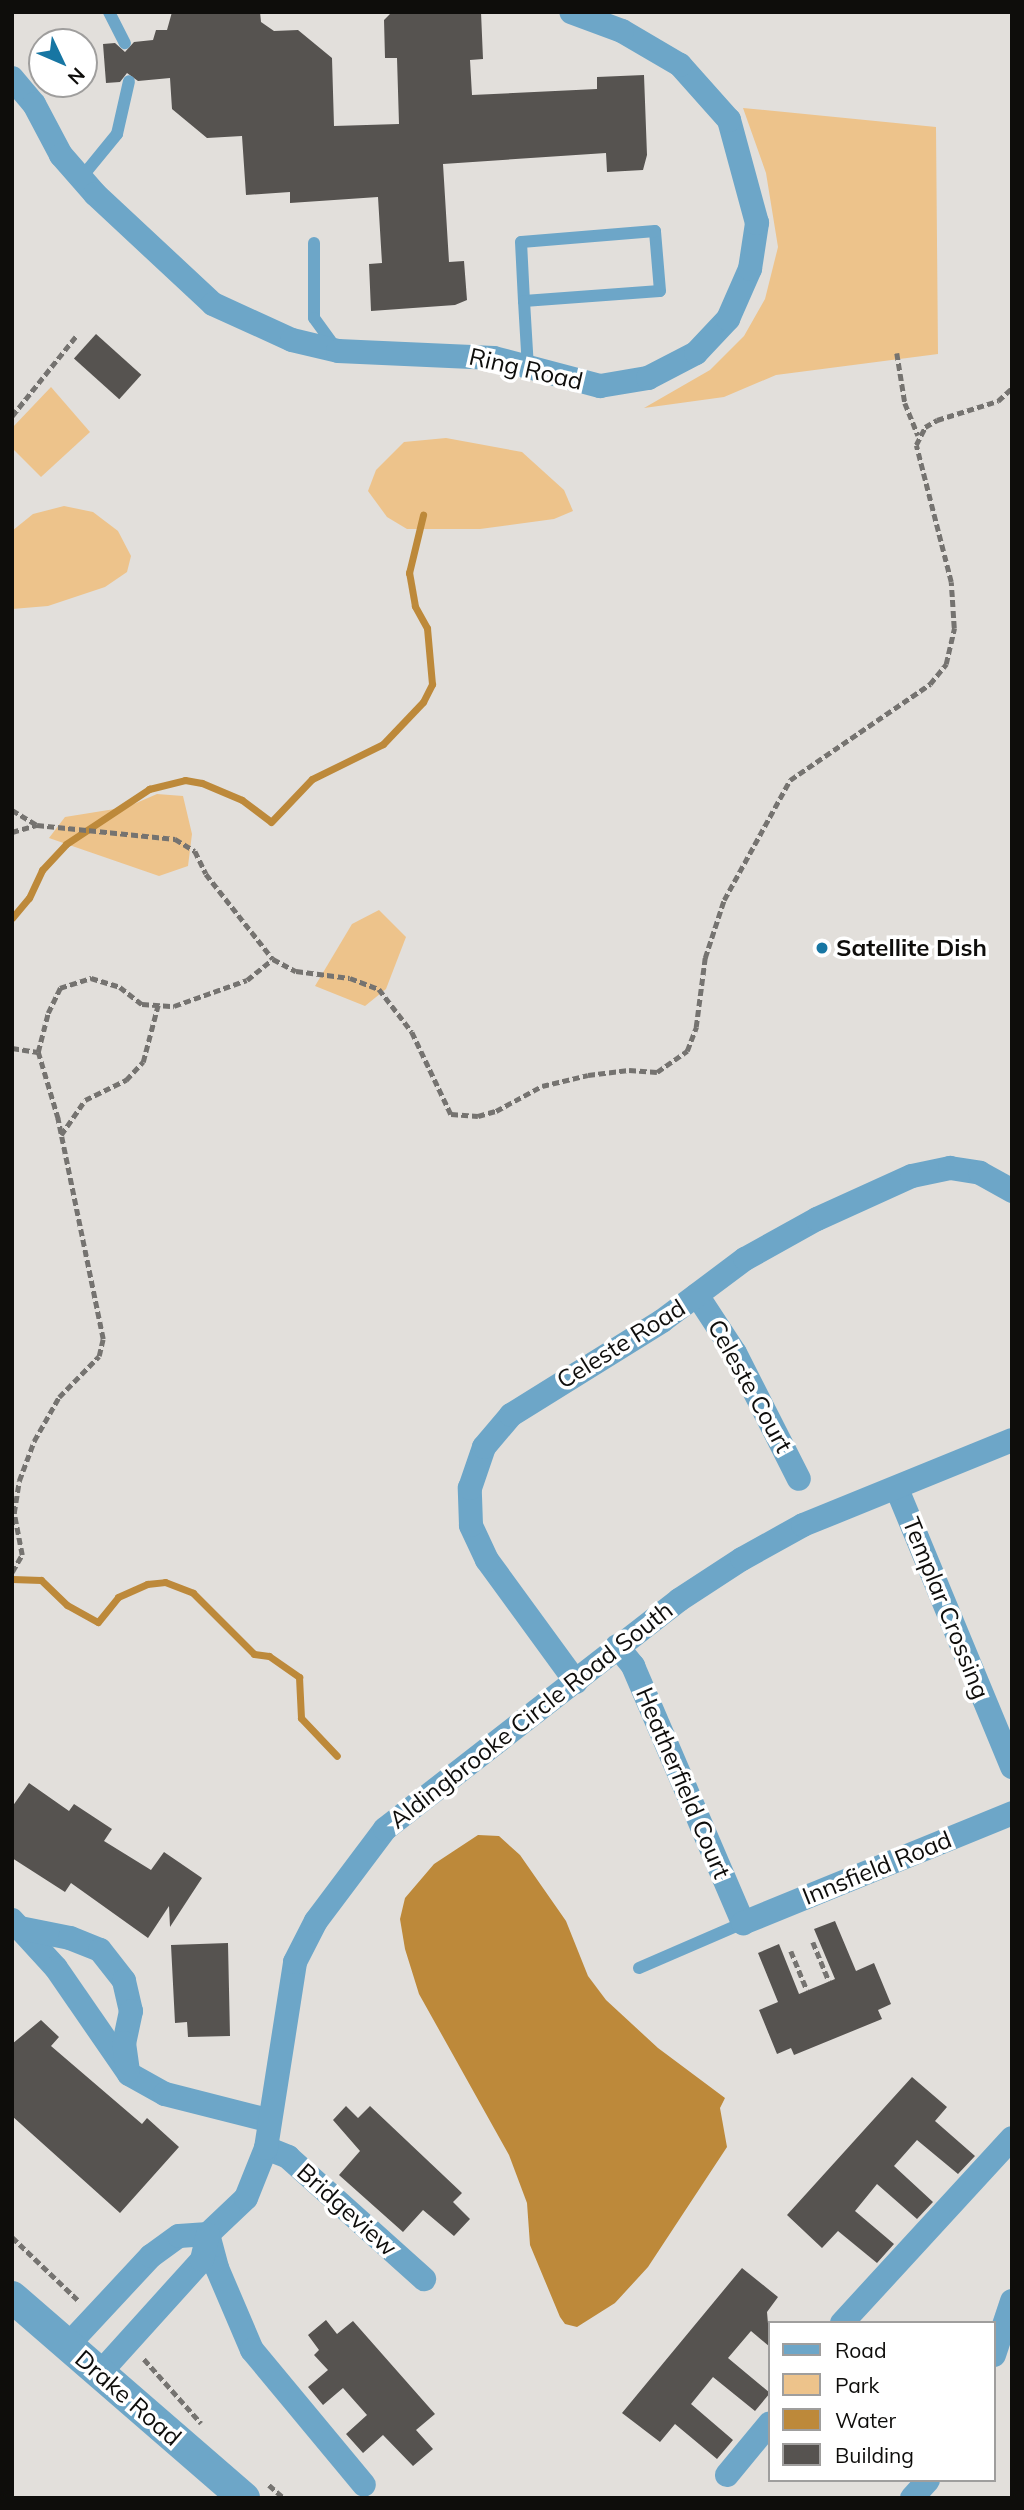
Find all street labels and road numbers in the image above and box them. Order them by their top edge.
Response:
street label: Ring Road [466,342,586,396]
street label: Celeste Road [552,1293,690,1395]
street label: Celeste Court [702,1314,798,1458]
street label: Templar Crossing [896,1513,996,1703]
street label: Aldingbrooke Circle Road South [384,1595,678,1835]
street label: Heatherfield Court [630,1683,736,1883]
street label: Innsfield Road [798,1825,956,1911]
street label: Bridgeview [291,2158,403,2262]
street label: Drake Road [69,2344,187,2452]

